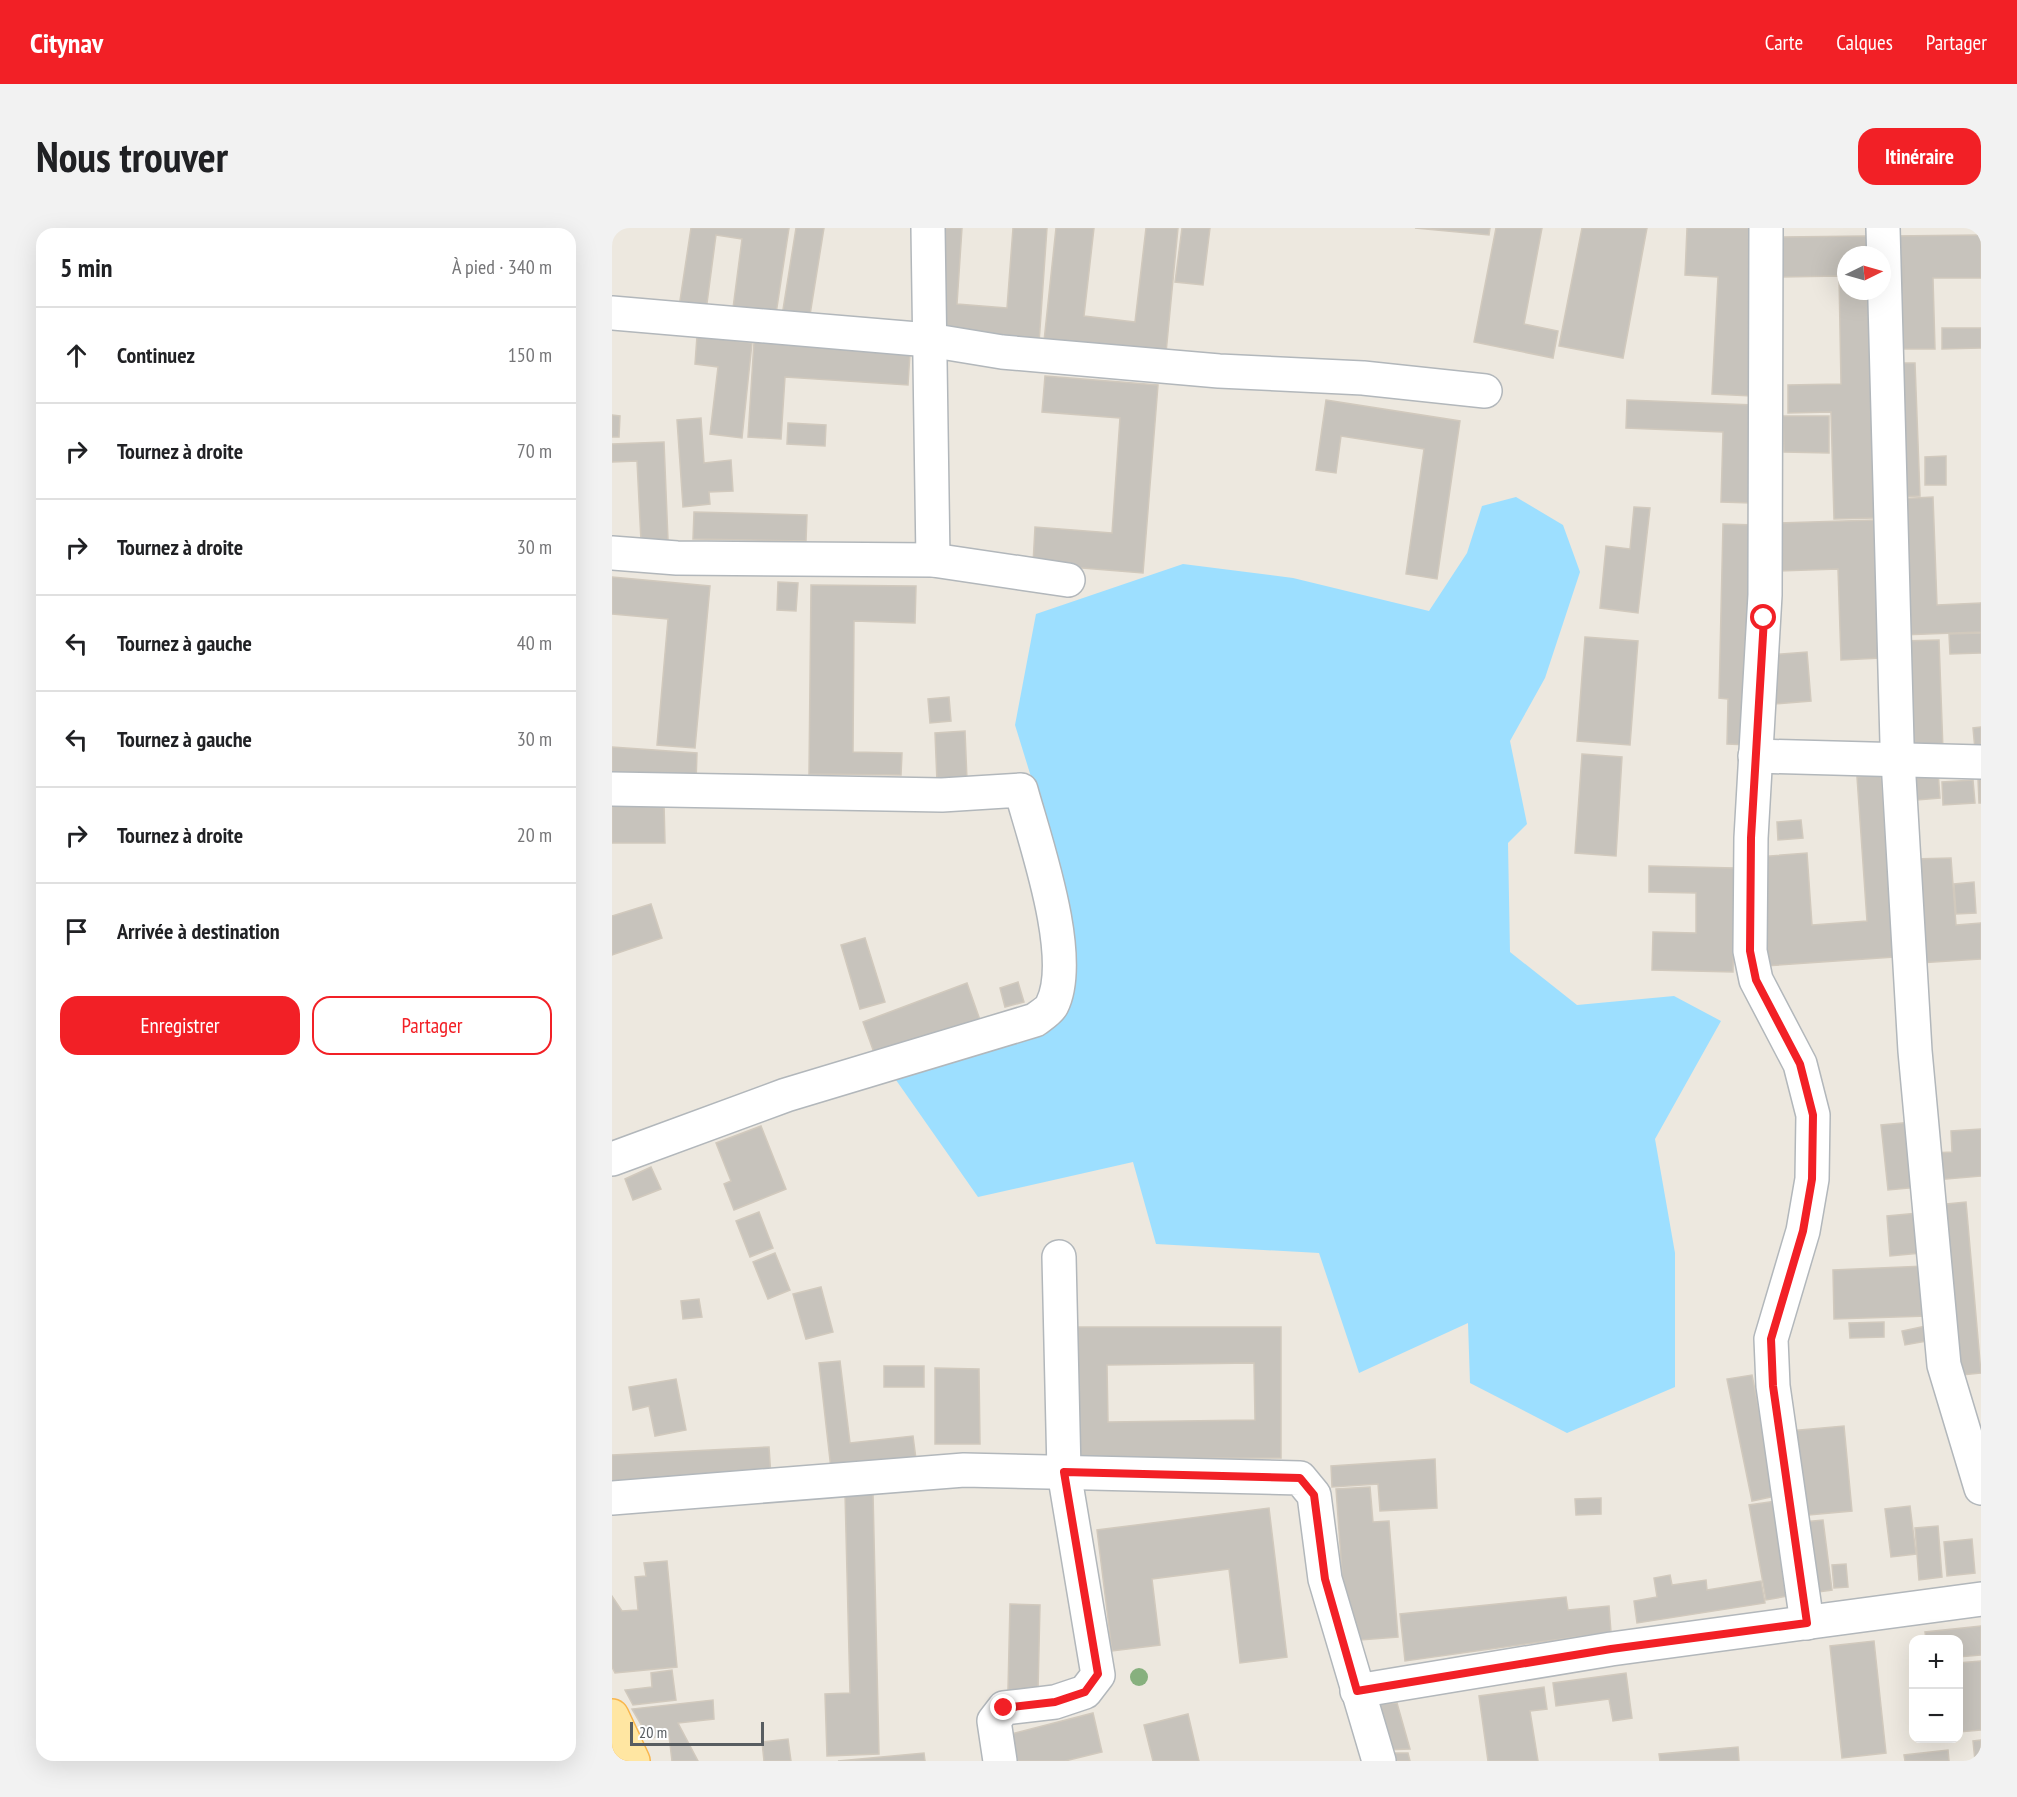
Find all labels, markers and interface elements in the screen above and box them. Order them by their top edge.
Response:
text: Citynav [30,24,103,61]
text: Carte [1765,29,1803,56]
text: Calques [1836,29,1893,56]
text: Partager [1926,29,1987,56]
button: Itinéraire [1858,128,1981,185]
text: Nous trouver [36,129,228,184]
north arrow [1837,246,1891,300]
text: 5 min [60,251,113,284]
text: À pied · 340 m [452,254,552,280]
icon: ahead [60,339,93,372]
text: Continuez [117,341,195,369]
text: 150 m [508,342,552,368]
icon: right [60,435,93,468]
text: Tournez à droite [117,437,243,465]
text: 70 m [517,438,552,464]
icon: right [60,531,93,564]
text: Tournez à droite [117,533,243,561]
text: 30 m [517,534,552,560]
route start [1750,604,1776,630]
icon: left [60,627,93,660]
text: Tournez à gauche [117,629,252,657]
text: 40 m [517,630,552,656]
icon: left [60,723,93,756]
text: Tournez à gauche [117,725,252,753]
text: 30 m [517,726,552,752]
icon: right [60,819,93,852]
text: Tournez à droite [117,821,243,849]
text: 20 m [517,822,552,848]
icon: arrive [60,915,93,948]
text: Arrivée à destination [117,917,280,945]
button: Enregistrer [60,996,300,1055]
button: Partager [312,996,552,1055]
map controls [1909,1635,1963,1743]
button: + [1909,1635,1963,1689]
button: − [1909,1689,1963,1743]
route end [990,1694,1016,1720]
scale bar [630,1719,764,1746]
text: 20 m [639,1722,667,1742]

